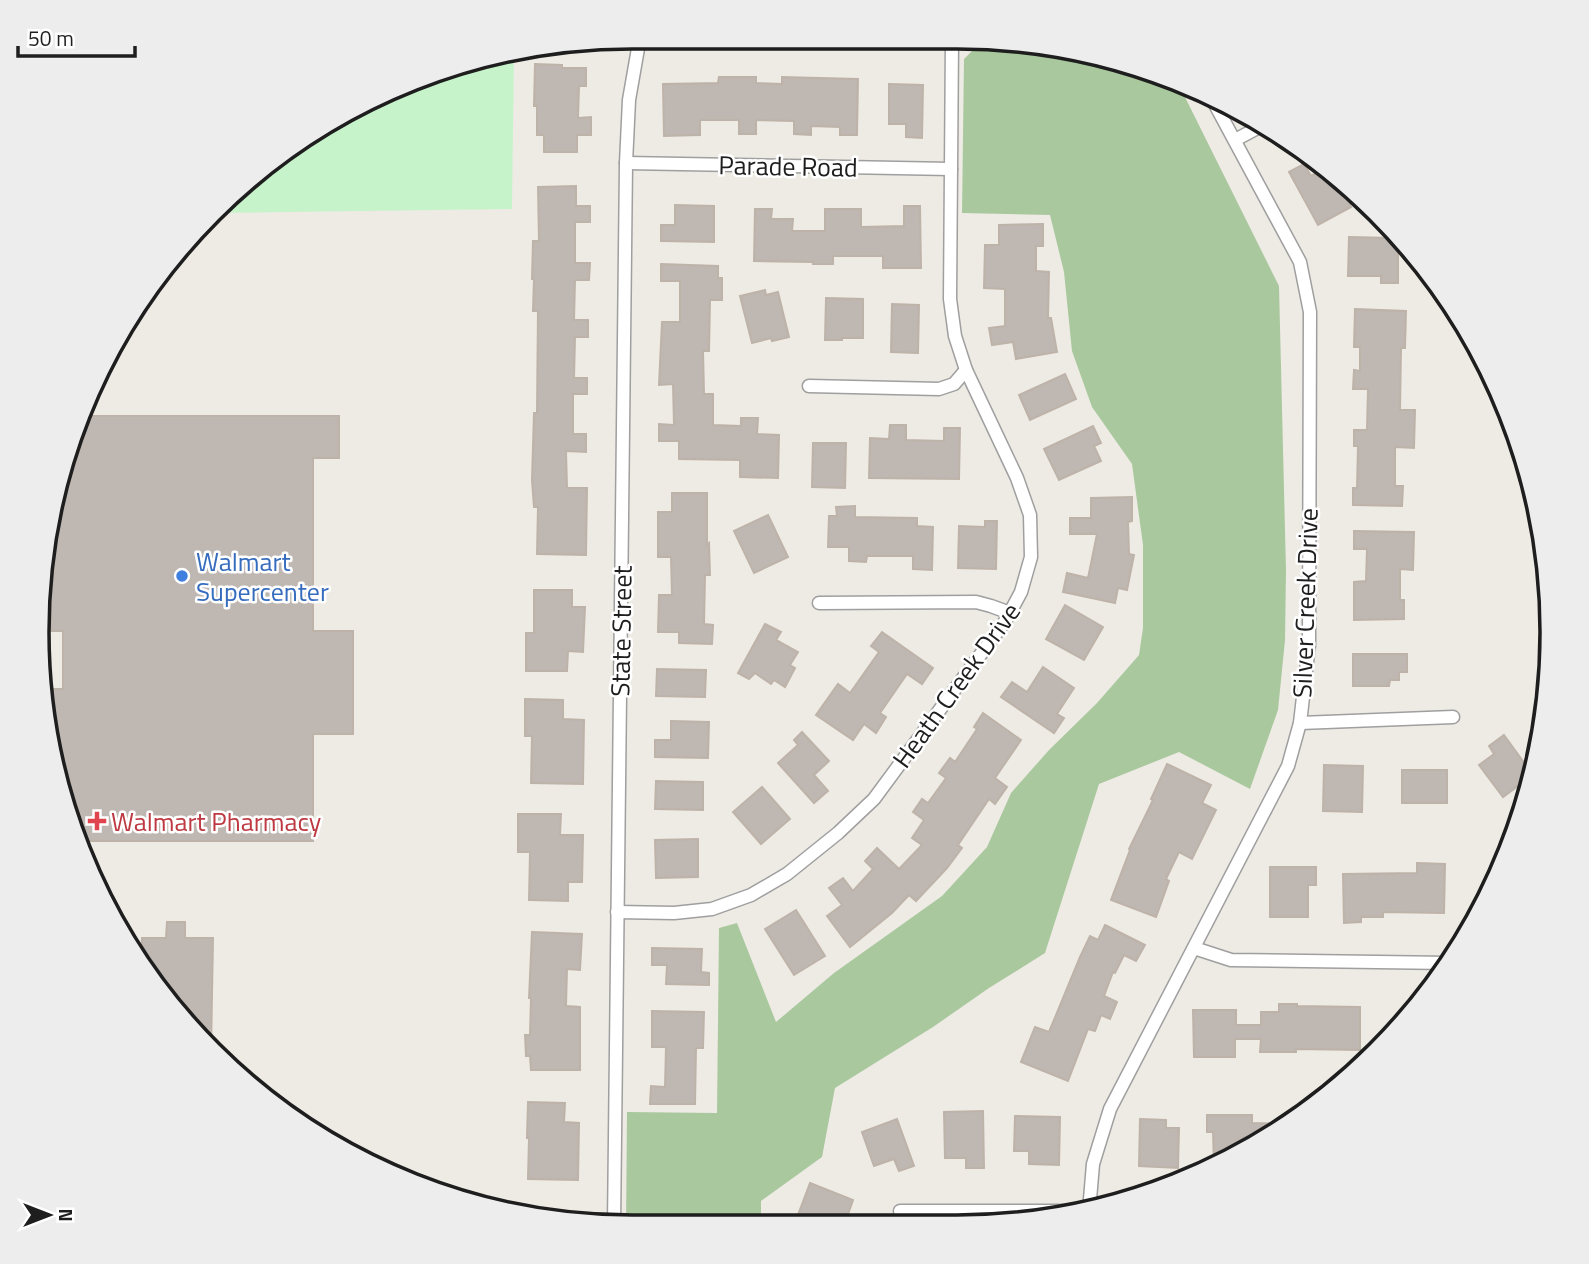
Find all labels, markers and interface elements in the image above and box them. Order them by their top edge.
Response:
scale bar [18,14,135,58]
text: 50 m [28,22,74,54]
street label: Parade Road [718,145,858,187]
street label: Silver Creek Drive [1282,507,1328,699]
place label: Walmart Supercenter [196,542,329,611]
street label: State Street [600,565,642,697]
marker: Walmart Supercenter [174,568,190,584]
street label: Heath Creek Drive [882,594,1030,776]
place label: Walmart Pharmacy [111,802,321,841]
marker: Walmart Pharmacy [89,813,105,829]
north arrow [14,1180,84,1250]
text: N [52,1208,81,1222]

